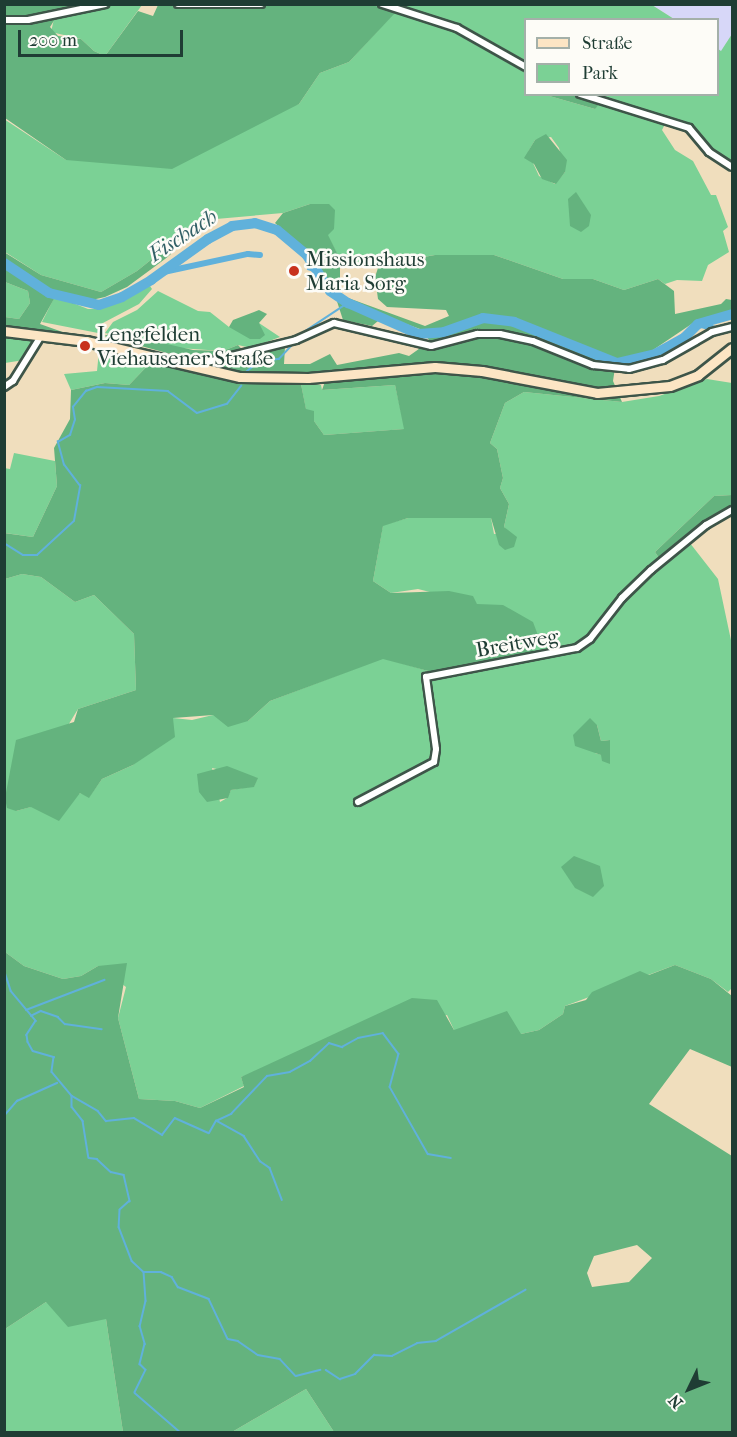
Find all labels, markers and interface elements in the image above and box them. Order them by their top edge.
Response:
scale bar [21,18,186,56]
legend [524,18,719,96]
text: 200 m [29,30,77,51]
text: Straße [582,33,632,54]
text: Park [582,63,618,84]
water label: Fischach [144,204,222,268]
place label: Missionshaus Maria Sorg [306,246,424,296]
marker: Missionshaus Maria Sorg [287,264,301,278]
place label: Lengfelden Viehausener Straße [97,321,273,371]
marker: Lengfelden Viehausener Straße [78,339,92,353]
street label: Breitweg [474,623,560,663]
north arrow [659,1359,719,1419]
text: N [664,1391,687,1413]

